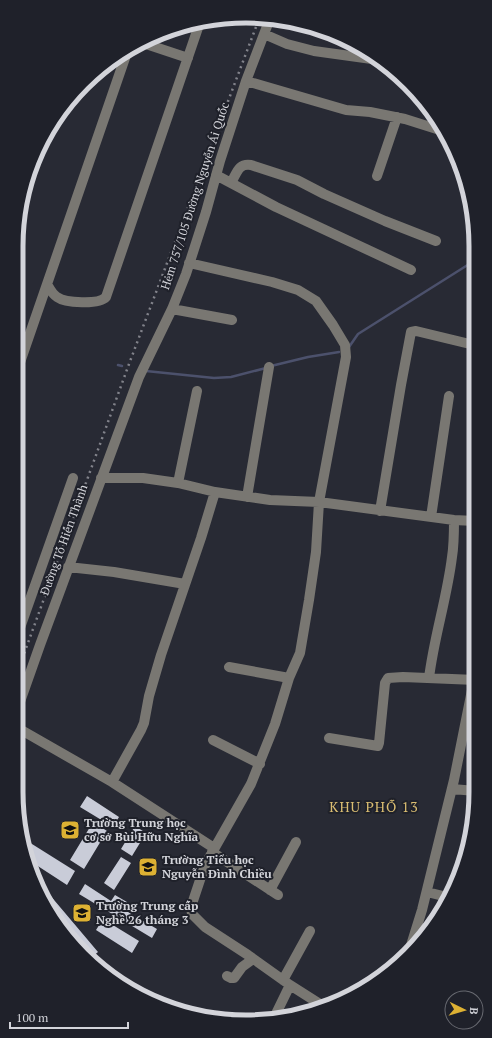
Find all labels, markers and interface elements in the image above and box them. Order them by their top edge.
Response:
street label: Hẻm 757/105 Đường Nguyễn Ái Quốc [157,100,232,292]
street label: Đường Tố Hiến Thành [36,482,91,597]
district label: KHU PHỐ 13 [329,797,419,816]
place label: Trường Trung học cơ sở Bùi Hữu Nghĩa [84,815,198,844]
school or university icon: Trường Trung học cơ sở Bùi Hữu Nghĩa [59,819,81,841]
place label: Trường Tiểu học Nguyễn Đình Chiều [162,852,272,881]
school or university icon: Trường Tiểu học Nguyễn Đình Chiều [137,856,159,878]
place label: Trường Trung cấp Nghề 26 tháng 3 [96,898,198,927]
school or university icon: Trường Trung cấp Nghề 26 tháng 3 [71,902,93,924]
north arrow [444,990,484,1030]
scale bar [10,1004,128,1030]
text: B [467,1007,481,1015]
text: 100 m [16,1010,49,1025]

